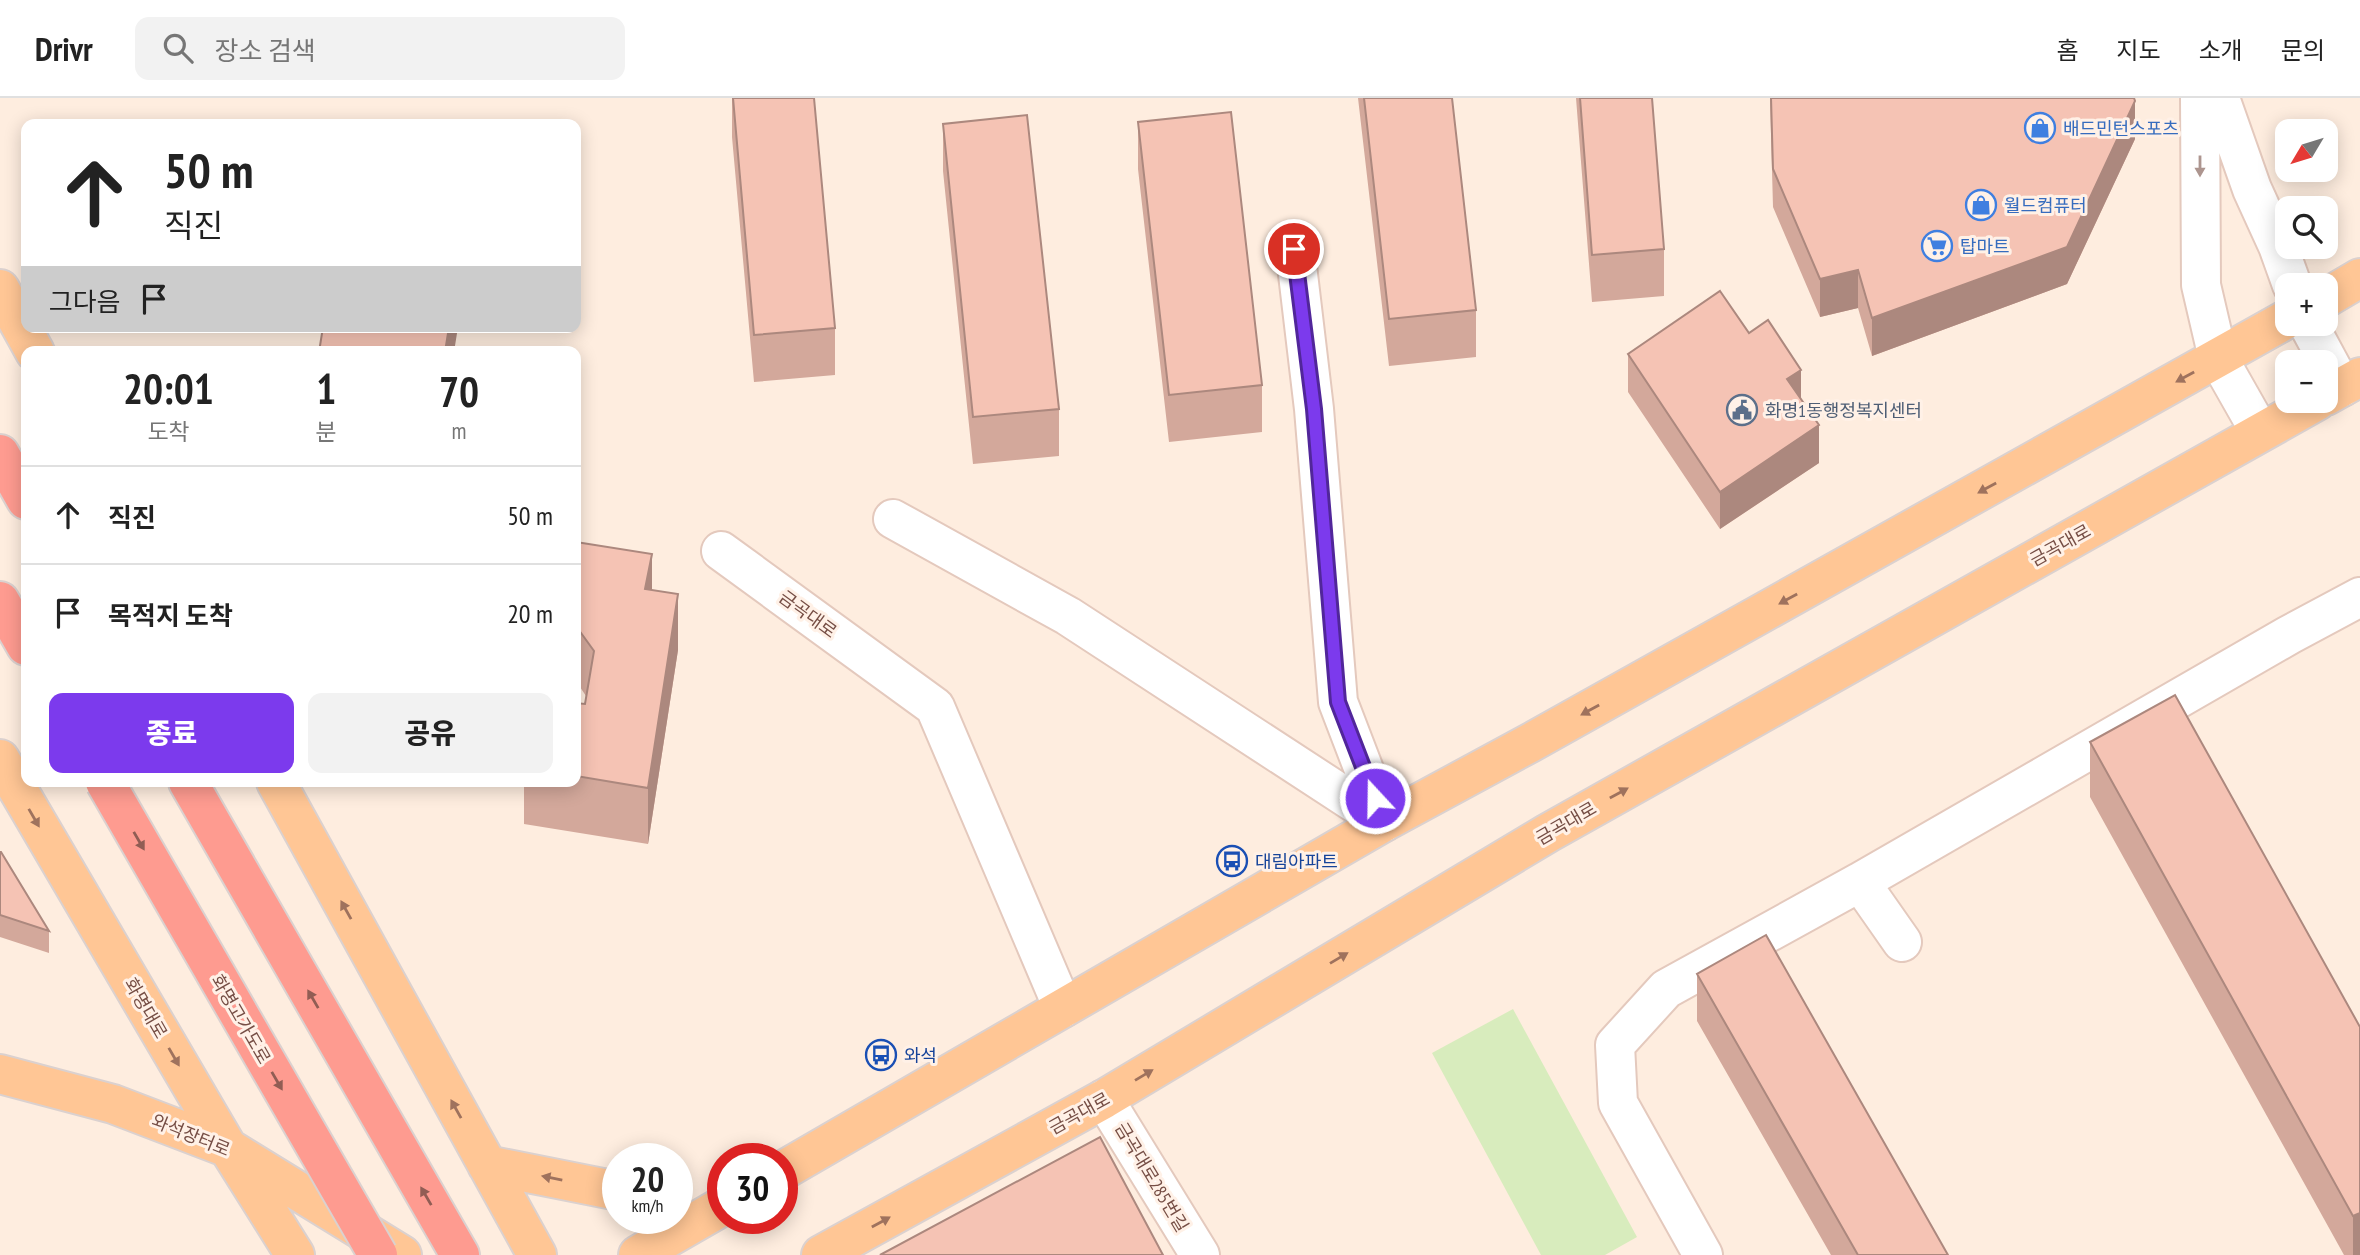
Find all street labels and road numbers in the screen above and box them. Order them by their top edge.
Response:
street label: 금곡대로 [2025,519,2095,571]
street label: 금곡대로 [774,585,842,643]
street label: 금곡대로 [1532,796,1600,850]
street label: 화명고가도로 [206,970,276,1068]
street label: 화명대로 [119,974,173,1042]
street label: 금곡대로 [1044,1087,1114,1139]
street label: 와석장터로 [148,1109,234,1161]
street label: 금곡대로285번길 [1110,1118,1194,1236]

